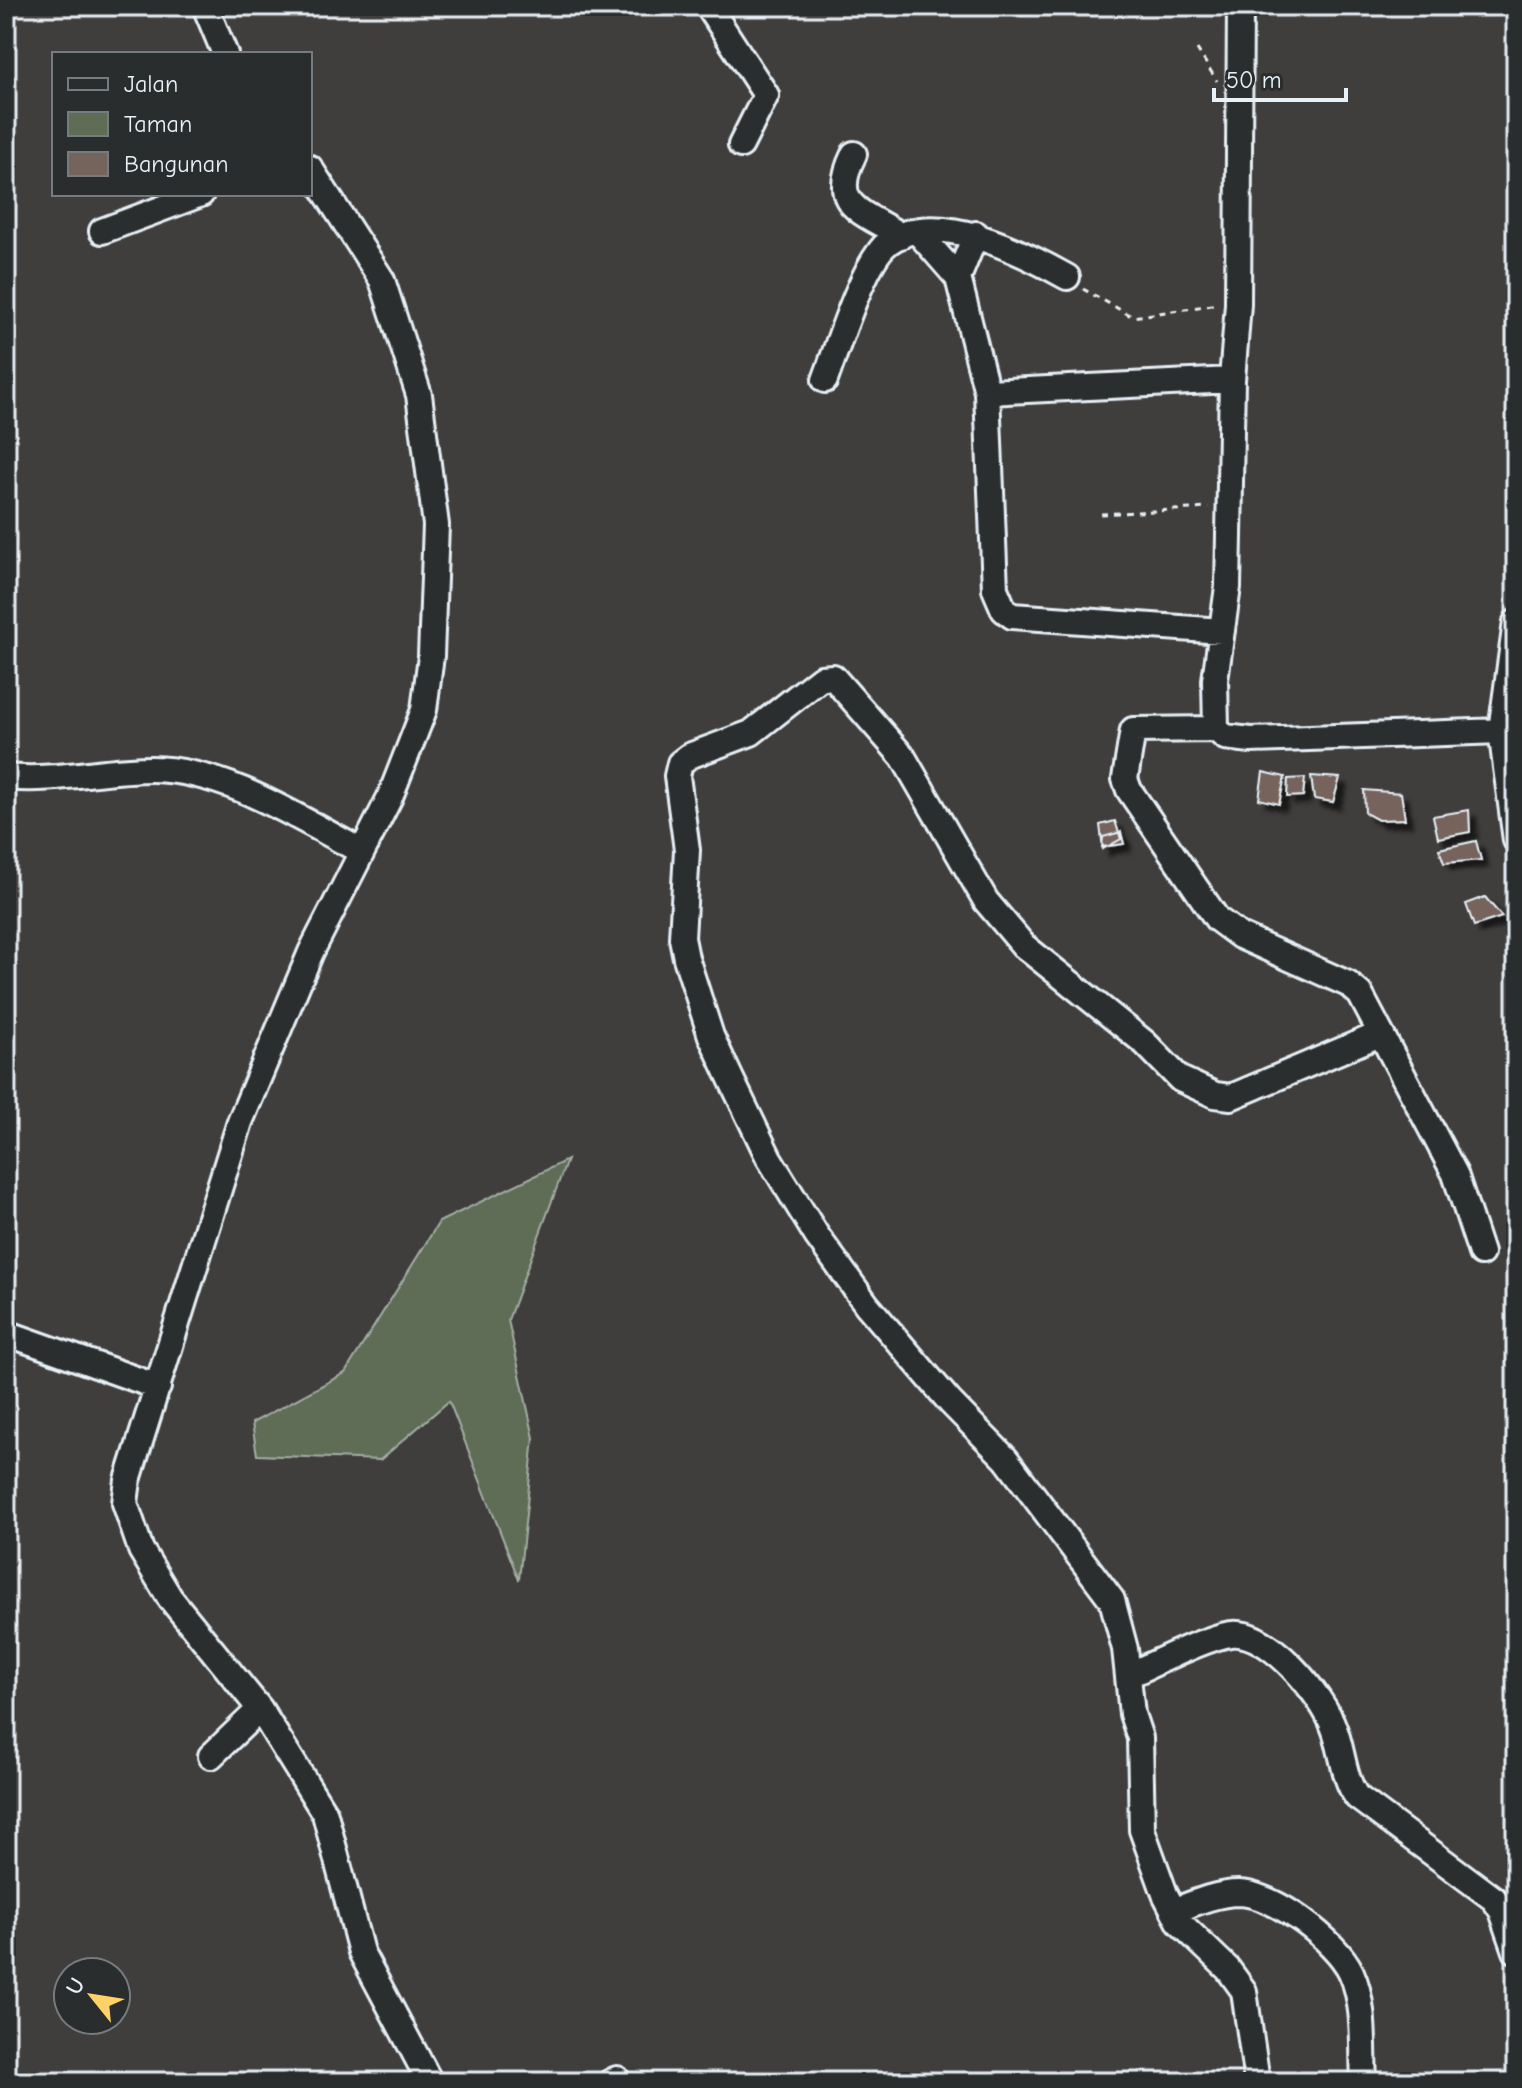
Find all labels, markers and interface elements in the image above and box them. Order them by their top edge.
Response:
legend [52,52,312,196]
scale bar [1214,52,1346,102]
text: 50 m [1226,66,1282,94]
text: Jalan [124,70,178,98]
text: Taman [124,110,192,138]
text: Bangunan [124,150,228,178]
north arrow [52,1956,132,2036]
text: U [61,1974,90,1999]

